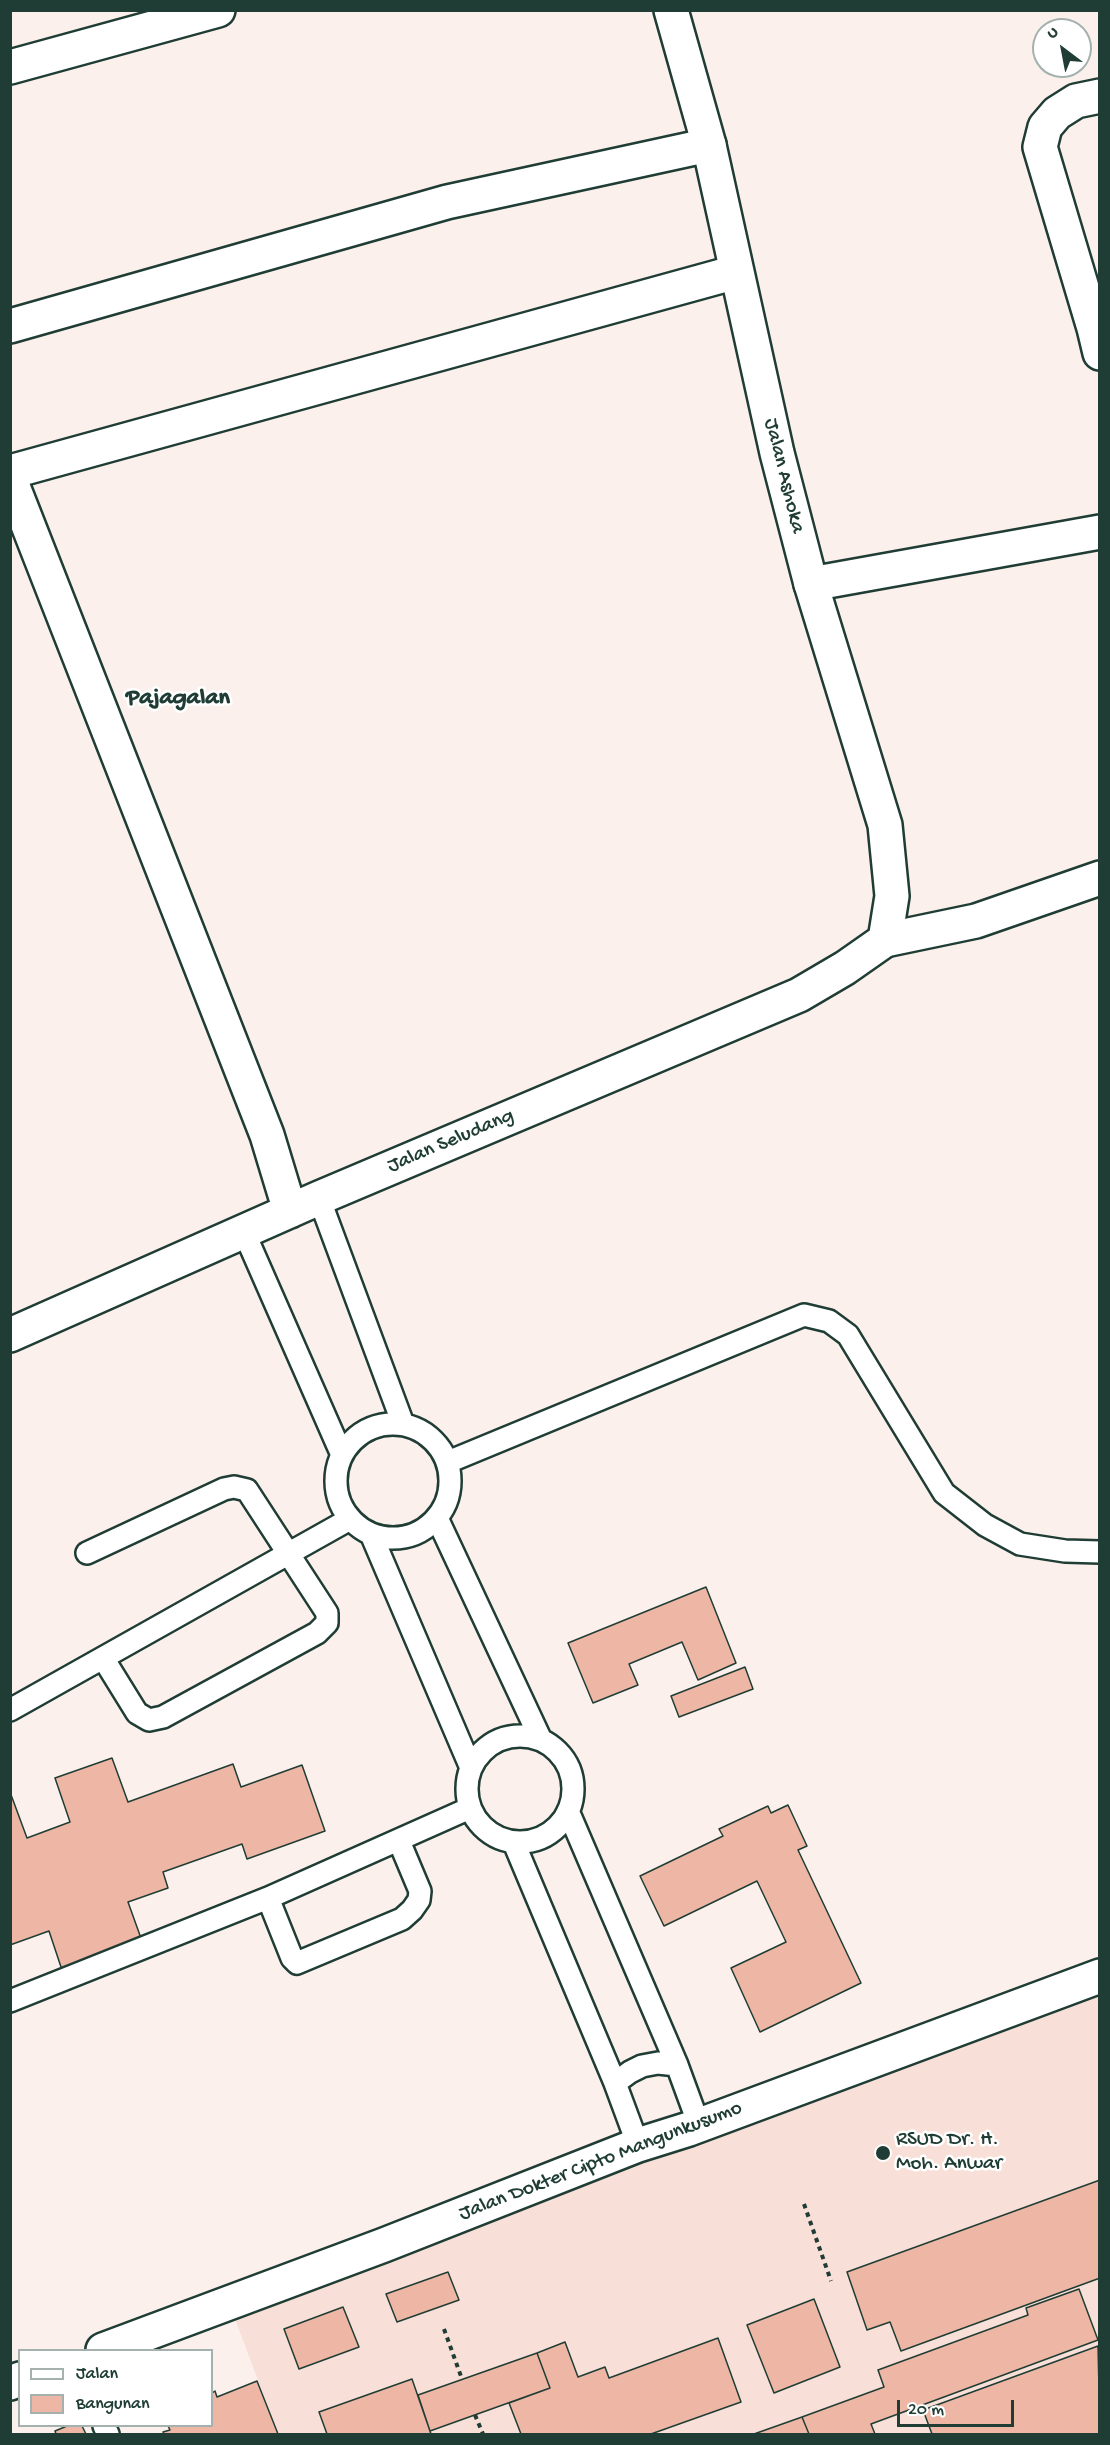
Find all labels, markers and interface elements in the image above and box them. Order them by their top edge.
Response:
north arrow [1032,18,1092,78]
text: U [1044,24,1062,45]
street label: Jalan Ashoka [757,416,809,536]
district label: Pajagalan [126,685,230,713]
street label: Jalan Seludang [384,1104,518,1180]
street label: Jalan Dokter Cipto Mangunkusumo [456,2096,746,2228]
place label: RSUD Dr. H. Moh. Anwar [896,2128,1002,2178]
marker: RSUD Dr. H. Moh. Anwar [874,2144,892,2162]
legend [18,2349,213,2427]
text: Jalan [76,2364,118,2385]
scale bar [900,2388,1017,2426]
text: Bangunan [76,2394,150,2415]
text: 20 m [908,2400,944,2421]

